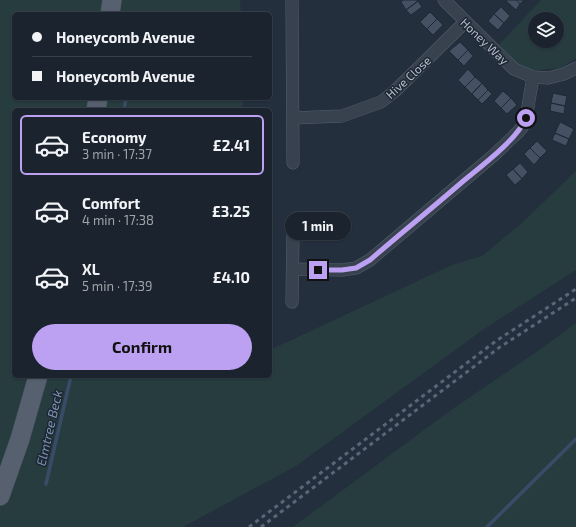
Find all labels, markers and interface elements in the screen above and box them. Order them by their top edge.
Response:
map controls [528,12,564,48]
button: layers [528,12,564,48]
street label: Honey Way [458,15,512,68]
text: Honeycomb Avenue [56,28,195,46]
street label: Hive Close [383,53,433,101]
text: Honeycomb Avenue [56,67,195,85]
route start [517,109,535,127]
icon: car [34,127,70,163]
text: Economy [82,128,147,146]
text: £2.41 [213,136,250,154]
text: 3 min · 17:37 [82,146,152,162]
icon: car [34,193,70,229]
text: Comfort [82,194,140,212]
text: £3.25 [212,202,250,220]
text: 4 min · 17:38 [82,212,154,228]
callout: 1 min [285,212,351,240]
text: 1 min [302,218,334,234]
icon: car [34,259,70,295]
text: XL [82,260,100,278]
route end [309,261,327,279]
text: £4.10 [213,268,250,286]
text: 5 min · 17:39 [82,278,152,294]
button: Confirm [32,324,252,370]
water label: Elmtree Beck [33,388,66,467]

